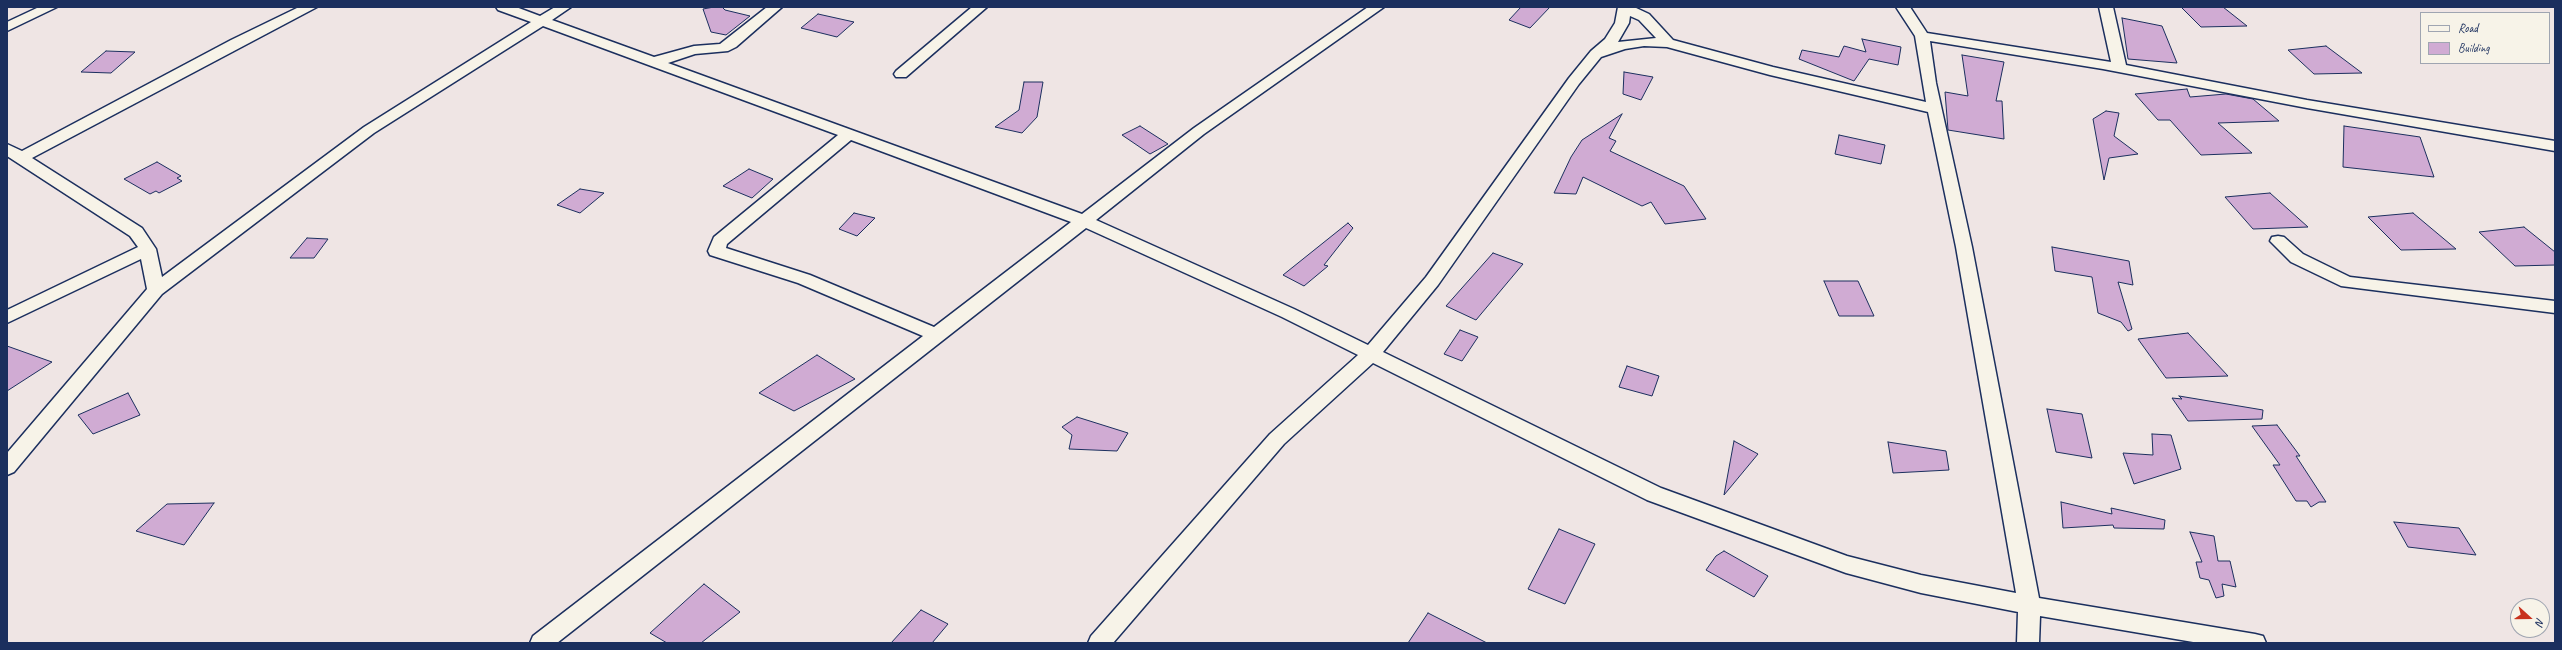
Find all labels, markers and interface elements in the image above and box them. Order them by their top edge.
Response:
legend [2420,12,2550,64]
text: Road [2458,20,2478,36]
text: Building [2458,40,2490,56]
north arrow [2510,598,2550,638]
text: N [2533,616,2548,628]

